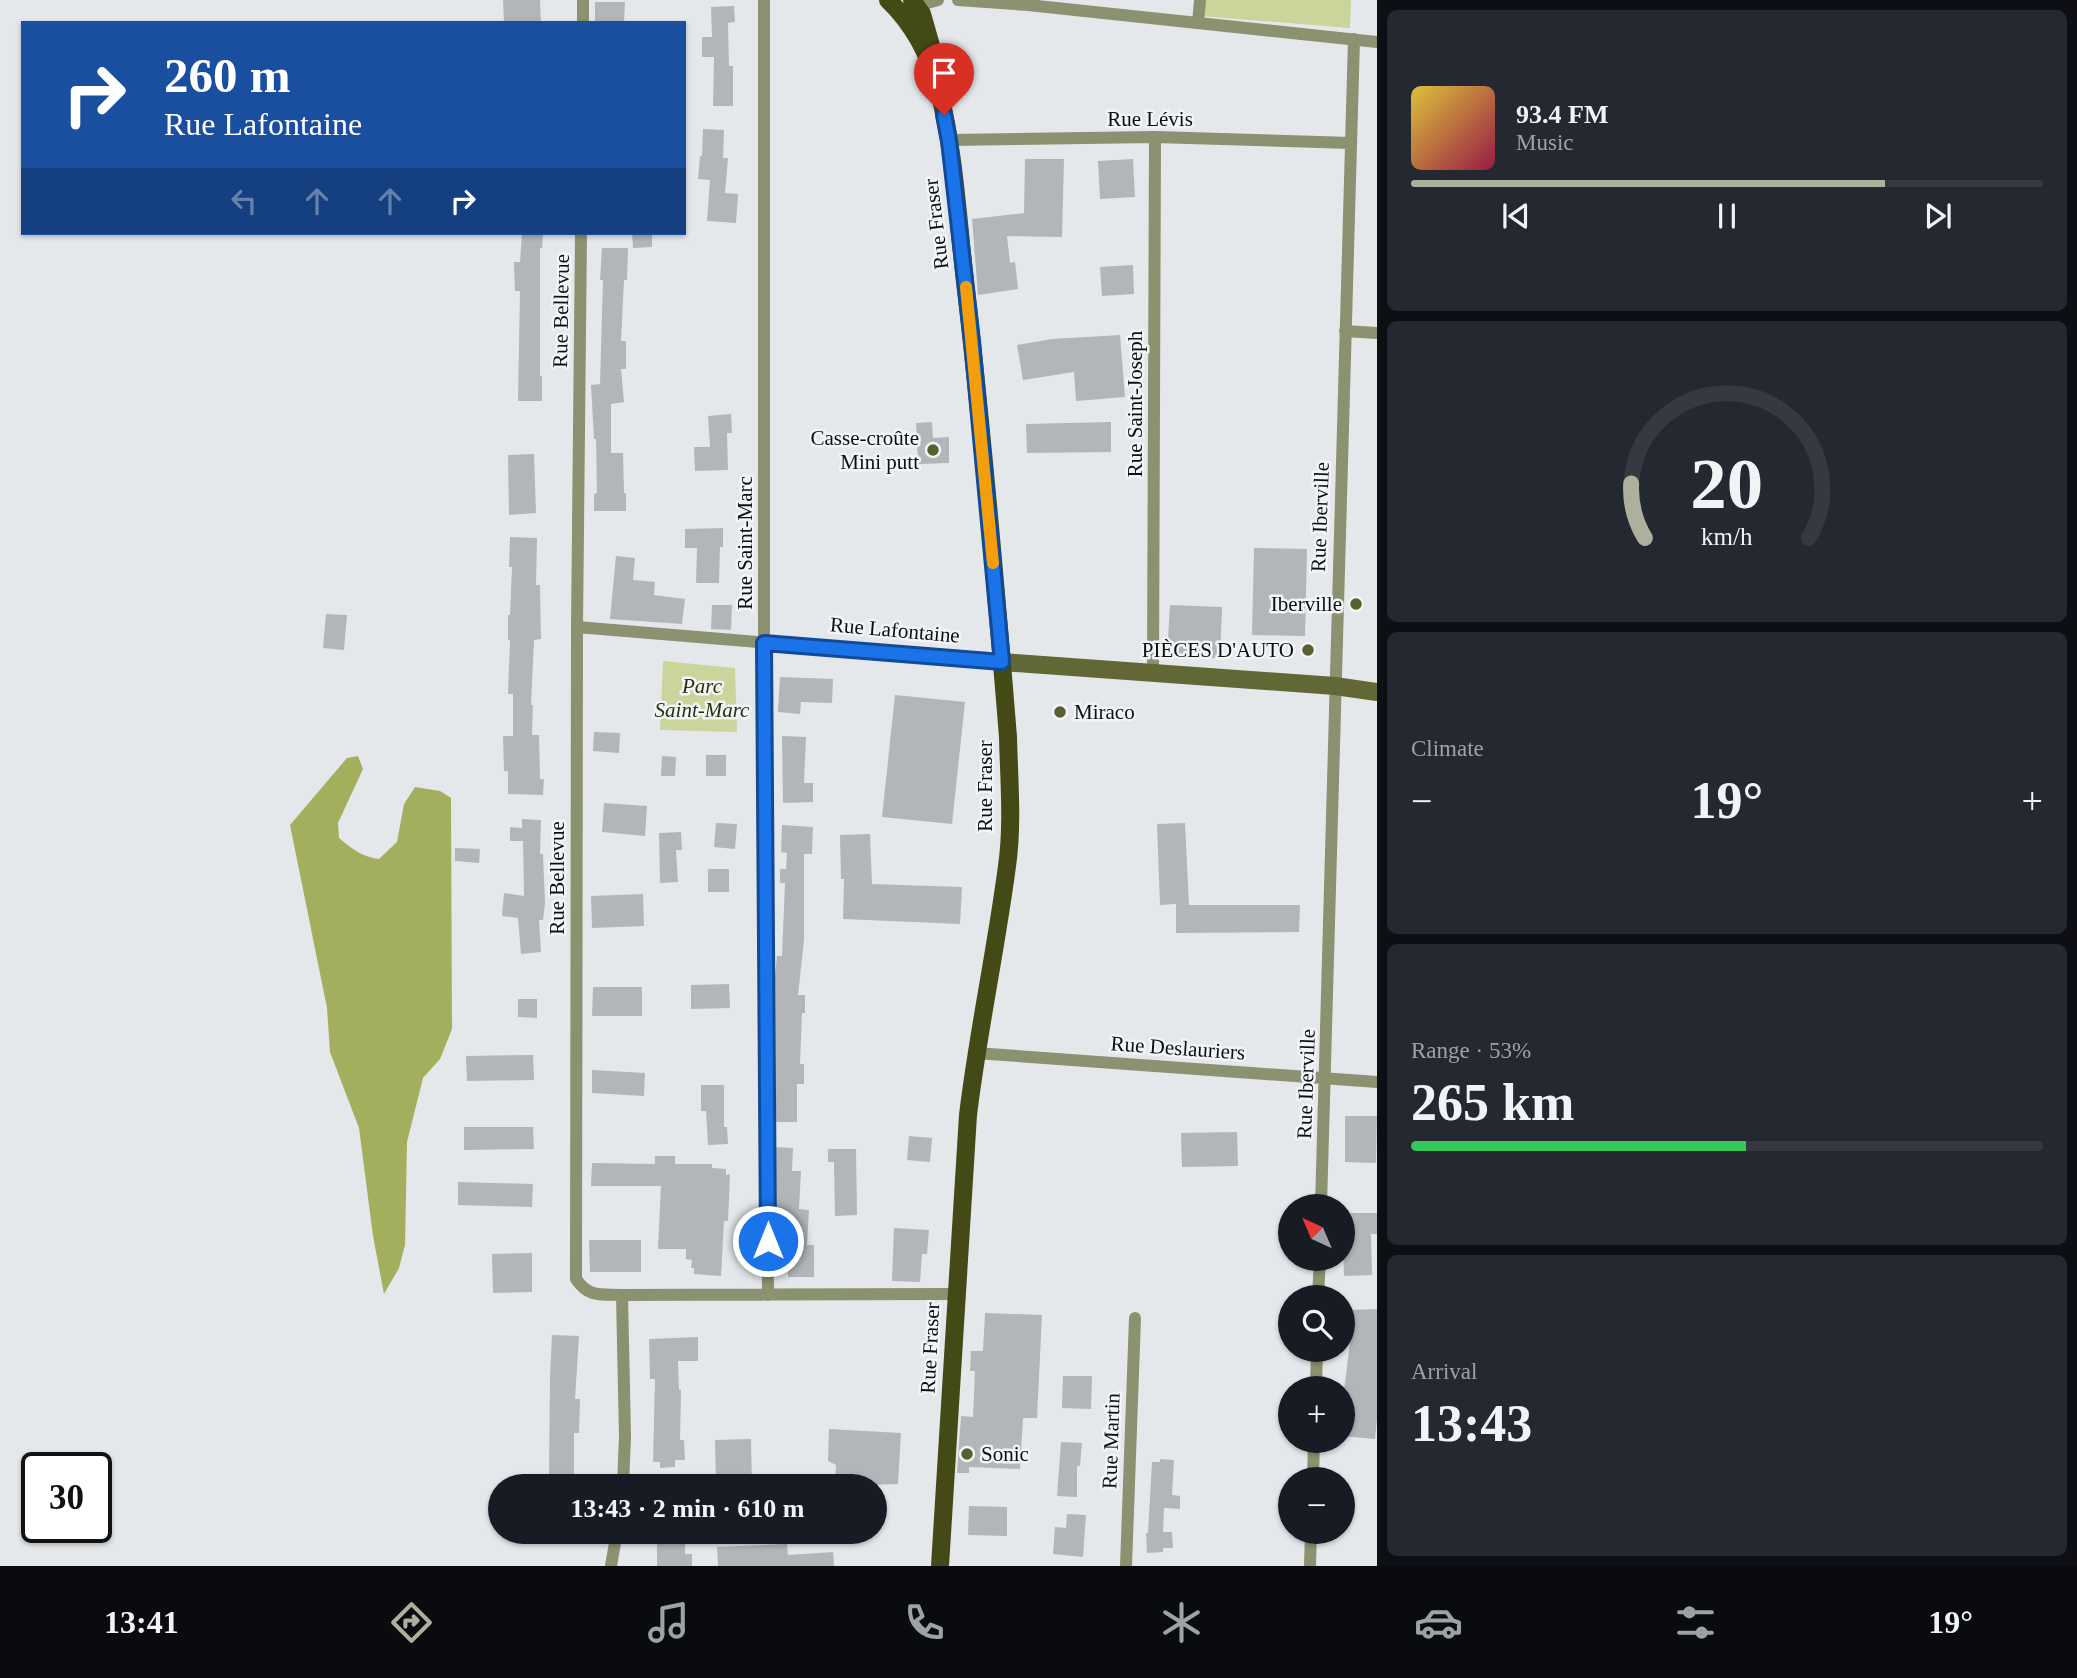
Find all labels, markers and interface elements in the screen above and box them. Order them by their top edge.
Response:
pin [914,43,974,115]
text: 260 m [164,48,291,103]
icon: right [49,49,140,140]
icon: arrive [925,54,963,92]
text: 93.4 FM [1516,100,1608,129]
text: Rue Lafontaine [164,106,362,142]
street label: Rue Lévis [1107,107,1193,131]
text: Music [1516,130,1574,155]
street label: Rue Fraser [919,177,953,271]
icon: left [225,182,263,220]
icon: ahead [298,182,336,220]
icon: ahead [371,182,409,220]
icon: right [444,182,482,220]
icon: previous [1497,197,1535,235]
icon: pause [1708,197,1746,235]
icon: next [1919,197,1957,235]
street label: Rue Bellevue [548,254,574,368]
street label: Rue Saint-Joseph [1123,330,1147,477]
place label: Casse-croûte Mini putt [811,426,919,474]
marker: Casse-croûte Mini putt [925,442,941,458]
text: 20 [1691,443,1763,524]
street label: Rue Iberville [1306,462,1334,572]
street label: Rue Saint-Marc [733,476,757,610]
text: km/h [1701,523,1753,550]
place label: Iberville [1271,592,1342,616]
marker: Iberville [1348,596,1364,612]
street label: Rue Lafontaine [829,612,961,648]
place label: PIÈCES D'AUTO [1142,638,1294,662]
marker: PIÈCES D'AUTO [1300,642,1316,658]
park label: Parc Saint-Marc [655,674,750,722]
place label: Miraco [1074,700,1135,724]
marker: Miraco [1052,704,1068,720]
text: Climate [1411,736,1484,761]
street label: Rue Fraser [973,740,997,832]
text: 19° [1691,772,1763,829]
text: − [1411,780,1432,822]
text: + [2022,780,2043,822]
street label: Rue Bellevue [545,821,569,935]
street label: Rue Iberville [1292,1029,1320,1139]
street label: Rue Deslauriers [1110,1031,1246,1065]
text: Range · 53% [1411,1038,1531,1063]
text: 265 km [1411,1074,1574,1131]
north arrow [1278,1194,1354,1270]
map controls [1278,1194,1355,1544]
position arrow [731,1204,805,1278]
button: search [1278,1285,1355,1362]
street label: Rue Fraser [916,1302,944,1394]
text: Arrival [1411,1359,1477,1384]
button: + [1278,1376,1355,1453]
street label: Rue Martin [1097,1392,1125,1490]
text: 13:43 [1411,1395,1532,1452]
place label: Sonic [981,1442,1029,1466]
marker: Sonic [959,1446,975,1462]
speed limit sign: 30 [21,1452,112,1543]
button: − [1278,1467,1355,1544]
text: 13:43 · 2 min · 610 m [571,1494,805,1523]
icon: directions [387,1598,436,1647]
icon: music [644,1598,693,1647]
icon: phone [900,1598,949,1647]
icon: climate [1157,1598,1206,1647]
icon: car [1414,1598,1463,1647]
icon: filters [1671,1598,1720,1647]
text: 13:41 [104,1604,179,1640]
text: 19° [1928,1604,1973,1640]

